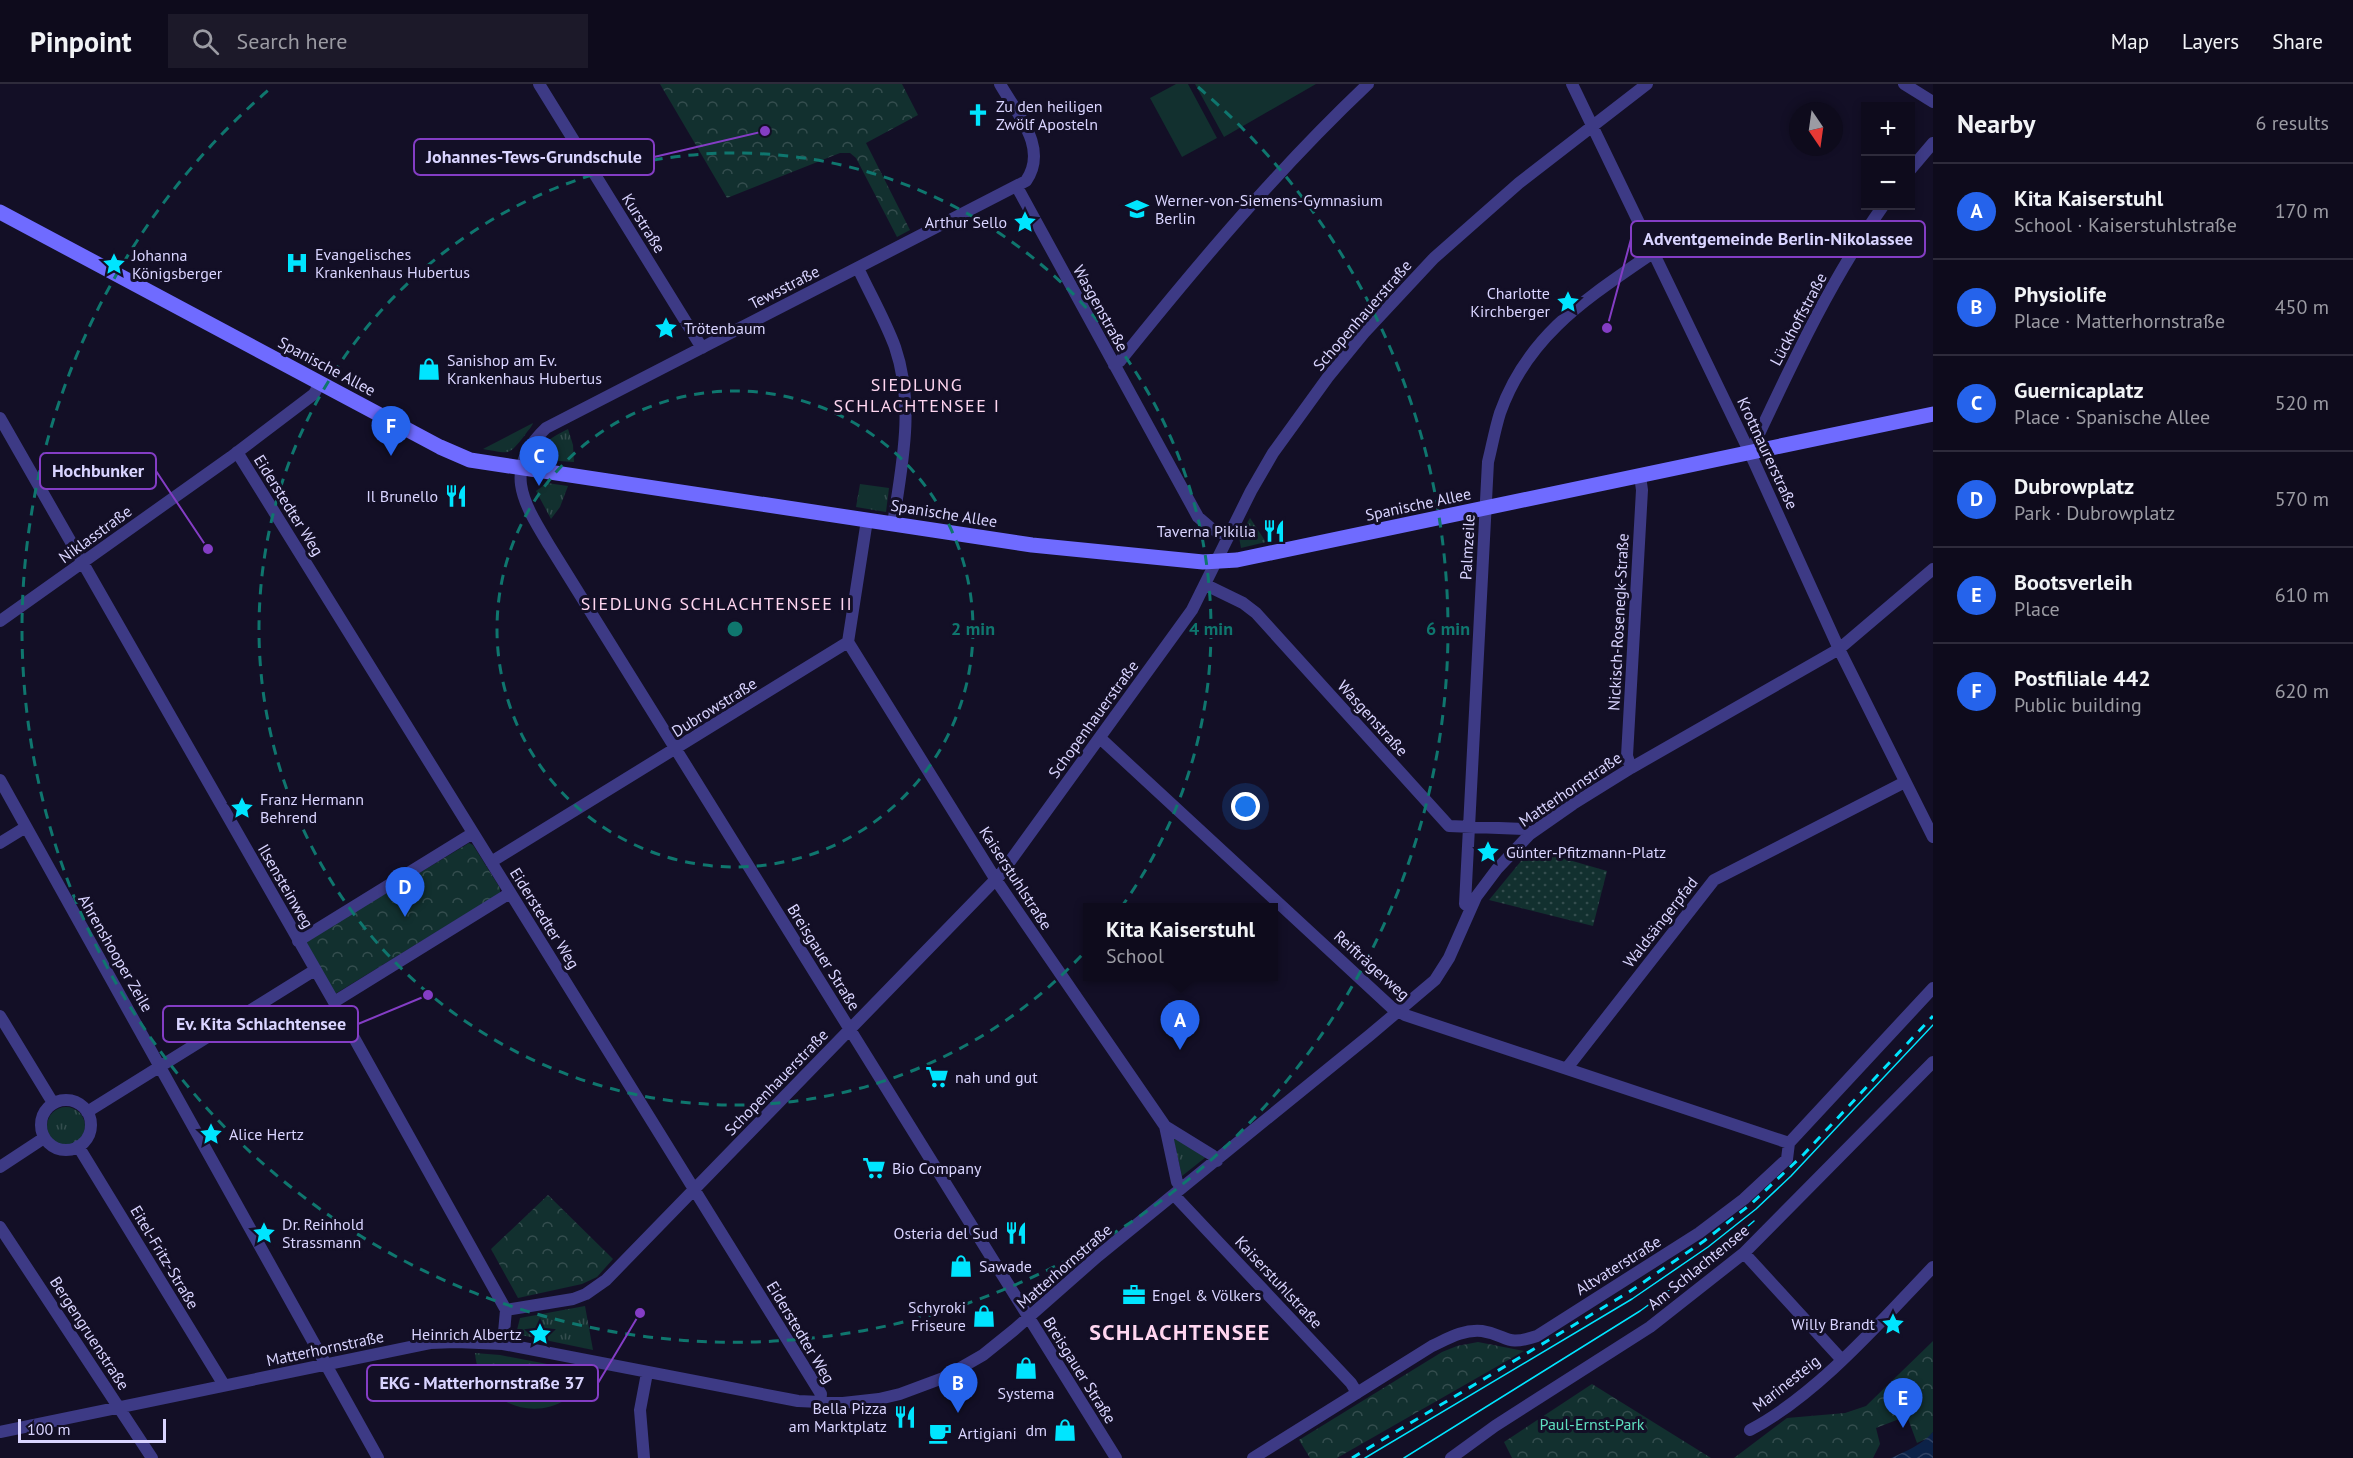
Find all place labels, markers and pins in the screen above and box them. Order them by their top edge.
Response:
place label: Zu den heiligen Zwölf Aposteln [996,96,1103,134]
church icon: Zu den heiligen Zwölf Aposteln [965,102,991,128]
callout: Johannes-Tews-Grundschule [414,139,654,175]
place label: Werner-von-Siemens-Gymnasium Berlin [1155,190,1383,228]
school or university icon: Werner-von-Siemens-Gymnasium Berlin [1124,196,1150,222]
place icon: Arthur Sello [1012,209,1038,235]
place label: Arthur Sello [925,212,1007,232]
callout: Adventgemeinde Berlin-Nikolassee [1631,221,1925,257]
place label: Evangelisches Krankenhaus Hubertus [315,244,470,282]
place label: Johanna Königsberger [131,245,223,283]
hospital icon: Evangelisches Krankenhaus Hubertus [284,250,310,276]
place icon: Johanna Königsberger [101,251,127,277]
place label: Charlotte Kirchberger [1470,283,1551,321]
place icon: Charlotte Kirchberger [1555,289,1581,315]
place icon: Trötenbaum [653,315,679,341]
place label: Trötenbaum [684,318,766,338]
place label: Sanishop am Ev. Krankenhaus Hubertus [447,350,602,388]
shop icon: Sanishop am Ev. Krankenhaus Hubertus [416,356,442,382]
pin: F [372,406,410,456]
pin: C [520,436,558,486]
callout: Hochbunker [40,453,156,489]
restaurant icon: Il Brunello [443,483,469,509]
place label: Il Brunello [366,486,438,506]
restaurant icon: Taverna Pikilia [1261,518,1287,544]
place label: Taverna Pikilia [1157,521,1256,541]
centre of rings [725,619,745,639]
place label: Franz Hermann Behrend [260,789,364,827]
place icon: Franz Hermann Behrend [229,795,255,821]
place icon: Günter-Pfitzmann-Platz [1475,839,1501,865]
place label: Günter-Pfitzmann-Platz [1506,842,1666,862]
pin: D [386,868,424,917]
pin: A [1160,1000,1200,1050]
callout: Ev. Kita Schlachtensee [163,1006,358,1042]
supermarket icon: nah und gut [924,1064,950,1090]
place label: nah und gut [955,1067,1038,1087]
place icon: Alice Hertz [198,1121,224,1147]
place label: Alice Hertz [229,1124,304,1144]
supermarket icon: Bio Company [861,1155,887,1181]
place label: Bio Company [892,1158,982,1178]
place label: Dr. Reinhold Strassmann [282,1214,364,1252]
place icon: Dr. Reinhold Strassmann [251,1220,277,1246]
restaurant icon: Osteria del Sud [1003,1220,1029,1246]
place label: Osteria del Sud [894,1223,998,1243]
shop icon: Sawade [948,1253,974,1279]
place label: Sawade [979,1256,1032,1276]
office icon: Engel & Völkers [1121,1282,1147,1308]
place label: Engel & Völkers [1152,1285,1261,1305]
place label: Schyroki Friseure [908,1297,966,1335]
shop icon: Schyroki Friseure [971,1303,997,1329]
place icon: Willy Brandt [1880,1311,1906,1337]
place label: Willy Brandt [1791,1314,1876,1334]
place icon: Heinrich Albertz [527,1321,553,1347]
place label: Heinrich Albertz [411,1324,522,1344]
shop icon: Systema [1013,1355,1039,1381]
pin: B [938,1364,978,1413]
callout: EKG - Matterhornstraße 37 [367,1365,598,1401]
pin: E [1884,1378,1922,1428]
place label: Systema [998,1383,1055,1403]
place label: Bella Pizza am Marktplatz [789,1398,887,1436]
restaurant icon: Bella Pizza am Marktplatz [892,1404,918,1430]
shop icon: dm [1052,1417,1078,1443]
cafe icon: Artigiani [927,1420,953,1446]
place label: dm [1025,1420,1047,1440]
place label: Artigiani [958,1423,1017,1443]

